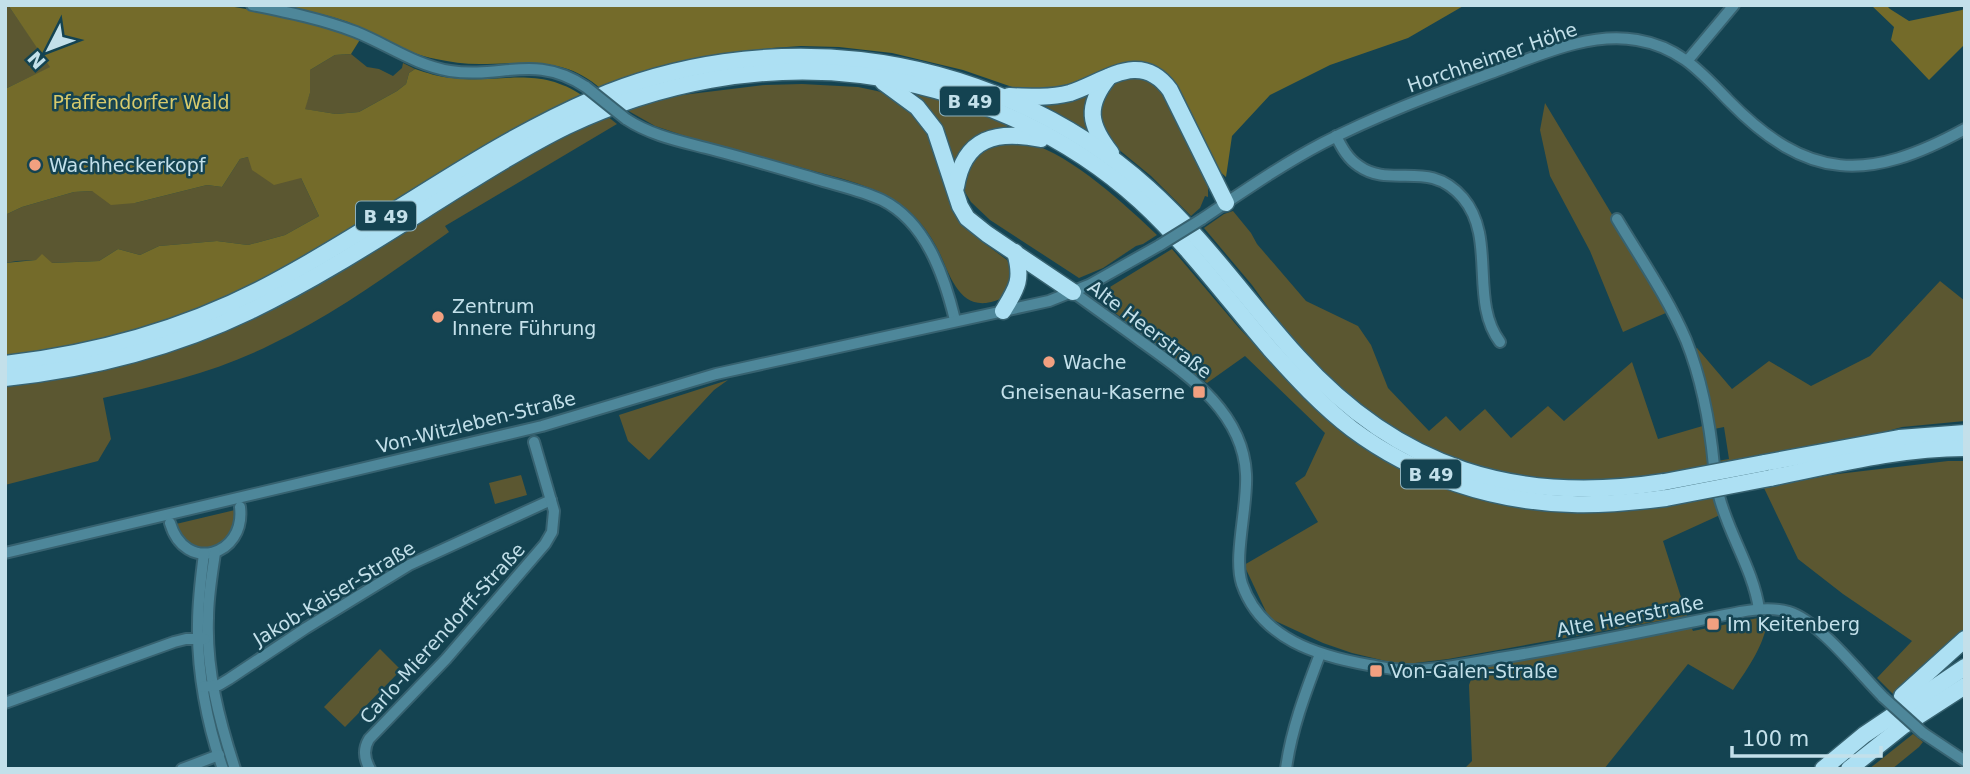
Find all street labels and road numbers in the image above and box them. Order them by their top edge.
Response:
street label: Horchheimer Höhe [1404,18,1580,96]
road number: B 49 [940,86,1000,116]
road number: B 49 [356,202,416,230]
street label: Alte Heerstraße [1084,275,1216,383]
street label: Von-Witzleben-Straße [374,387,578,457]
road number: B 49 [1401,460,1461,488]
street label: Jakob-Kaiser-Straße [248,536,419,651]
street label: Carlo-Mierendorff-Straße [355,538,529,728]
street label: Alte Heerstraße [1555,591,1705,641]

